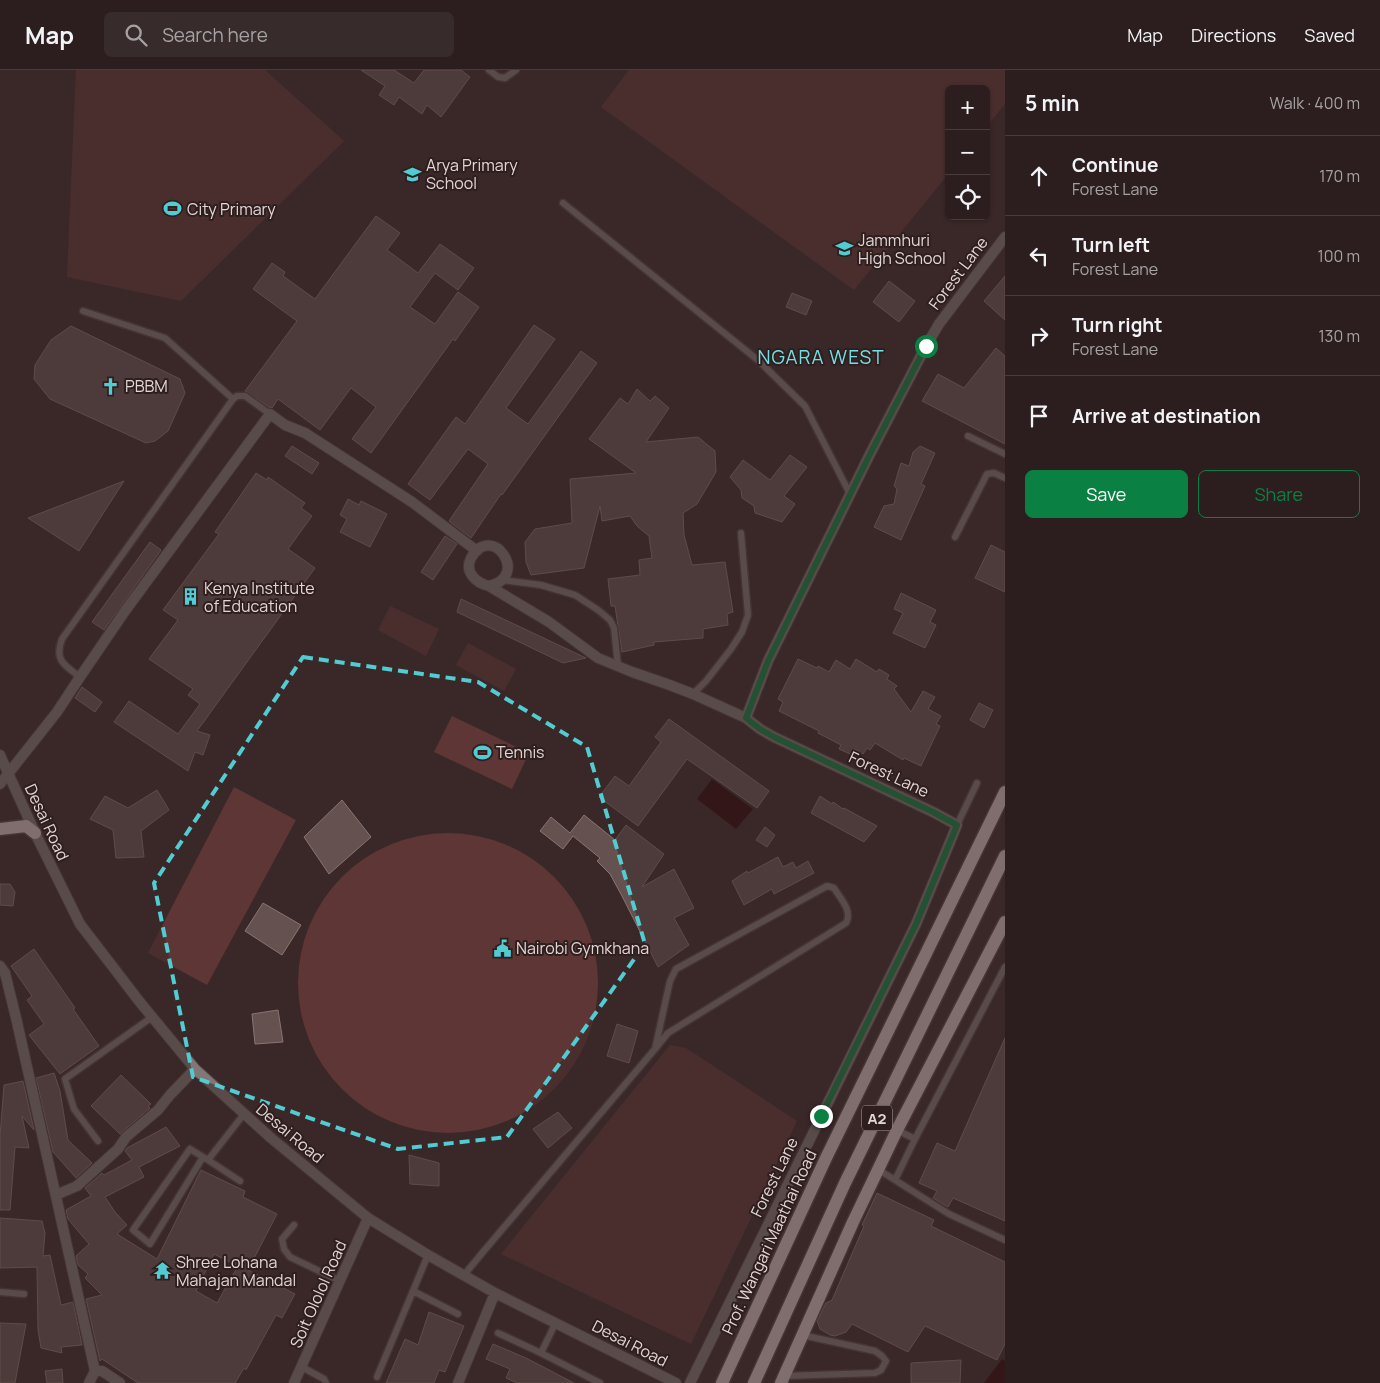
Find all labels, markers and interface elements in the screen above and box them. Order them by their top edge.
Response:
search box [104,12,454,57]
text: Map [25,18,74,51]
icon: search [122,21,150,49]
text: Search here [162,22,268,48]
text: Map [1127,23,1163,47]
text: Directions [1191,23,1276,47]
text: Saved [1304,23,1355,47]
map controls [945,85,990,220]
button: + [945,85,990,130]
text: 5 min [1025,89,1079,117]
text: Walk · 400 m [1269,92,1360,114]
button: − [945,130,990,175]
text: Continue [1072,152,1158,178]
place label: Arya Primary School [426,154,518,194]
icon: ahead [1025,162,1053,190]
school or university icon: Arya Primary School [402,164,422,184]
text: 170 m [1319,165,1360,187]
button: locate [945,175,990,220]
text: Forest Lane [1072,178,1158,200]
place label: City Primary [187,198,276,220]
sports icon: City Primary [163,199,183,219]
place label: Jammhuri High School [858,229,946,269]
street label: Forest Lane [923,232,993,314]
text: Turn left [1072,232,1150,258]
school or university icon: Jammhuri High School [834,239,854,259]
icon: left [1025,242,1053,270]
text: 100 m [1317,245,1360,267]
text: Forest Lane [1072,258,1158,280]
text: Turn right [1072,312,1162,338]
icon: right [1025,322,1053,350]
text: 130 m [1318,325,1360,347]
route start [915,335,938,358]
text: Forest Lane [1072,338,1158,360]
district label: NGARA WEST [757,344,885,370]
place label: PBBM [125,375,168,397]
church icon: PBBM [101,376,121,396]
icon: arrive [1025,402,1053,430]
text: Arrive at destination [1072,403,1261,429]
button: Save [1025,470,1188,518]
button: Share [1198,470,1360,518]
place label: Kenya Institute of Education [204,577,315,617]
building icon: Kenya Institute of Education [180,587,200,607]
place label: Tennis [496,741,545,763]
sports icon: Tennis [472,742,492,762]
street label: Forest Lane [845,746,933,802]
street label: Desai Road [20,780,74,864]
place label: Nairobi Gymkhana [516,937,649,959]
public building icon: Nairobi Gymkhana [492,938,512,958]
street label: Desai Road [251,1098,329,1168]
route end [810,1105,833,1128]
road number: A2 [862,1106,892,1130]
street label: Forest Lane [745,1133,803,1221]
street label: Prof. Wangari Maathai Road [716,1146,822,1338]
street label: Soit Ololol Road [284,1237,352,1351]
place label: Shree Lohana Mahajan Mandal [176,1251,296,1291]
temple icon: Shree Lohana Mahajan Mandal [152,1261,172,1281]
street label: Desai Road [588,1315,672,1371]

